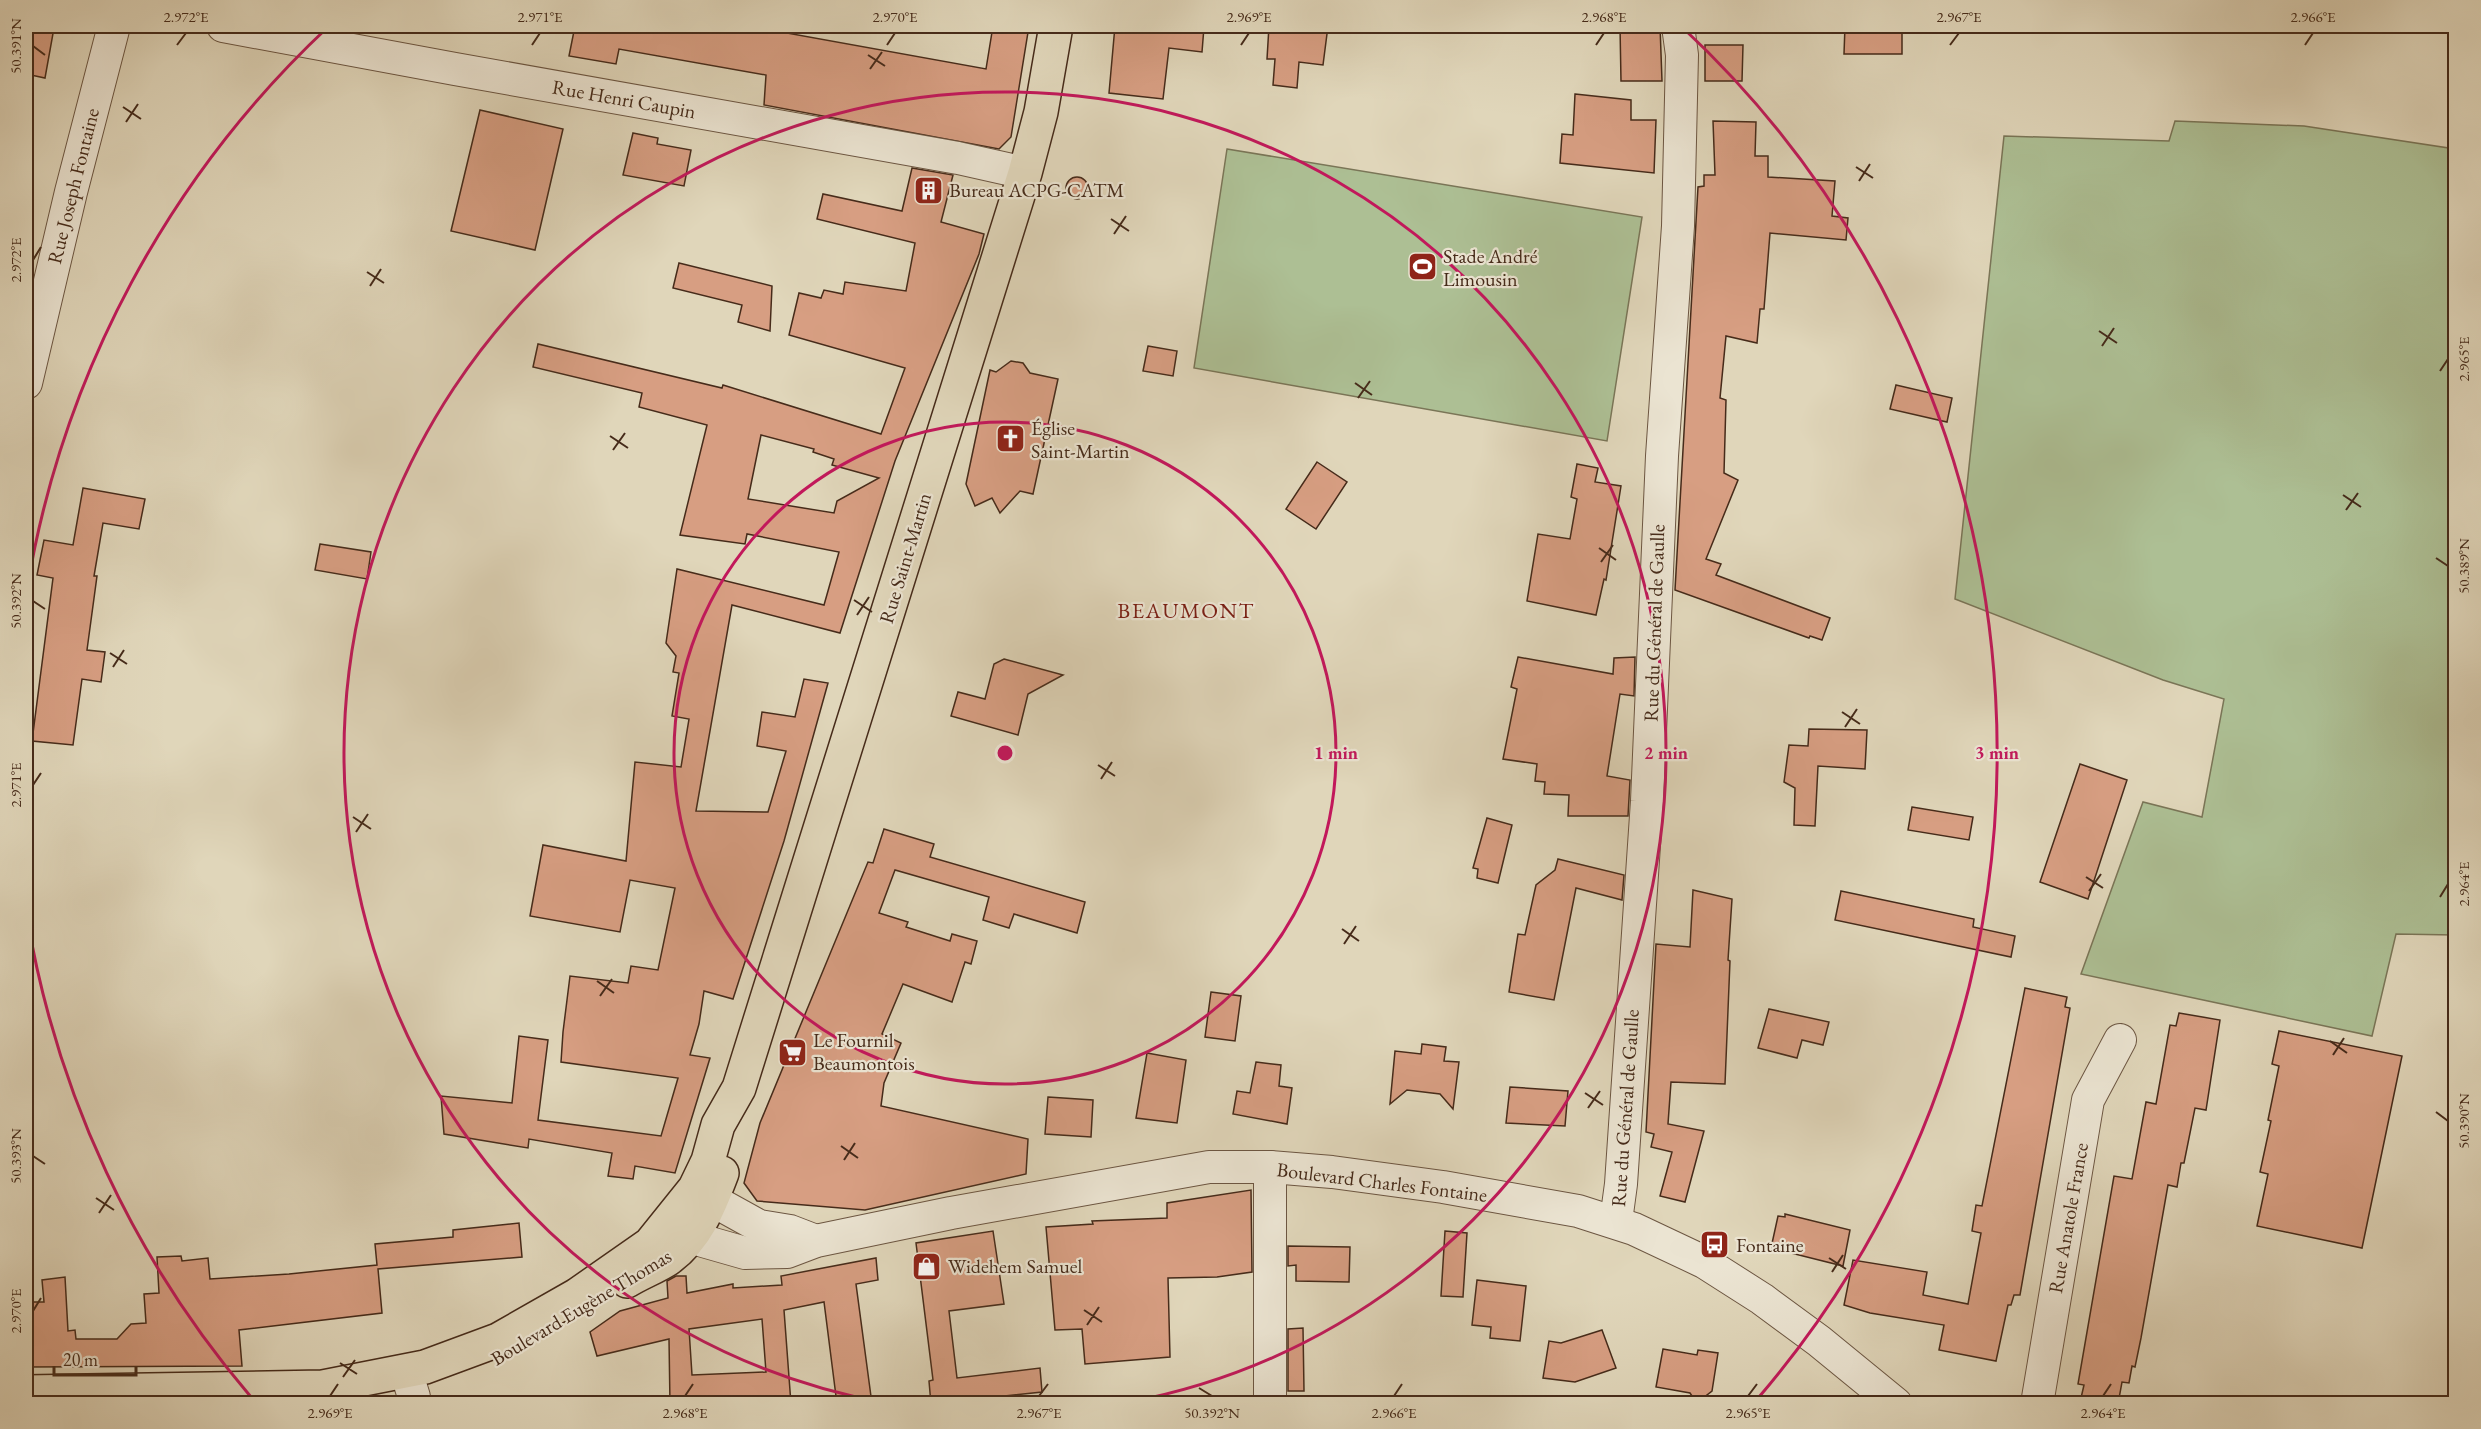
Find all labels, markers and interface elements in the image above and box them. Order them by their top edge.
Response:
text: 2.972°E [163,7,209,26]
text: 2.971°E [517,7,563,26]
text: 2.970°E [872,7,918,26]
text: 2.969°E [1226,7,1272,26]
text: 2.968°E [1581,7,1627,26]
text: 2.967°E [1936,7,1982,26]
text: 2.966°E [2290,7,2336,26]
text: 50.391°N [6,18,25,74]
street label: Rue Henri Caupin [550,74,698,124]
street label: Rue Joseph Fontaine [41,105,105,267]
building icon: Bureau ACPG-CATM [912,174,944,206]
place label: Bureau ACPG-CATM [949,177,1124,203]
text: 2.972°E [6,237,25,283]
place label: Stade André Limousin [1443,243,1538,292]
sports icon: Stade André Limousin [1406,251,1438,283]
text: 2.965°E [2454,336,2473,382]
place label: Église Saint-Martin [1031,415,1130,464]
church icon: Église Saint-Martin [994,423,1026,455]
street label: Rue Saint-Martin [873,489,937,626]
street label: Rue du Général de Gaulle [1638,523,1670,722]
text: 50.389°N [2454,538,2473,594]
text: 50.392°N [6,573,25,629]
district label: BEAUMONT [1117,596,1255,625]
text: 1 min [1314,741,1358,764]
text: 2 min [1644,741,1688,764]
text: 3 min [1975,741,2019,764]
centre of rings [995,743,1015,763]
text: 2.971°E [6,762,25,808]
text: 2.964°E [2454,861,2473,907]
street label: Rue du Général de Gaulle [1605,1008,1645,1208]
place label: Le Fournil Beaumontois [813,1027,915,1076]
supermarket icon: Le Fournil Beaumontois [776,1036,808,1068]
text: 50.390°N [2454,1093,2473,1149]
text: 50.393°N [6,1128,25,1184]
street label: Rue Anatole France [2042,1140,2094,1295]
street label: Boulevard Charles Fontaine [1275,1156,1489,1208]
bus stop icon: Fontaine [1699,1229,1731,1261]
place label: Fontaine [1736,1232,1804,1258]
street label: Boulevard Eugène Thomas [486,1243,676,1371]
shop icon: Widehem Samuel [911,1250,943,1282]
place label: Widehem Samuel [948,1253,1083,1279]
text: 2.970°E [6,1288,25,1334]
scale bar [54,1339,136,1377]
text: 20 m [63,1348,98,1371]
text: 2.969°E [307,1403,353,1422]
text: 2.968°E [662,1403,708,1422]
text: 2.967°E [1016,1403,1062,1422]
text: 50.392°N [1184,1403,1240,1422]
text: 2.966°E [1371,1403,1417,1422]
text: 2.965°E [1725,1403,1771,1422]
text: 2.964°E [2080,1403,2126,1422]

